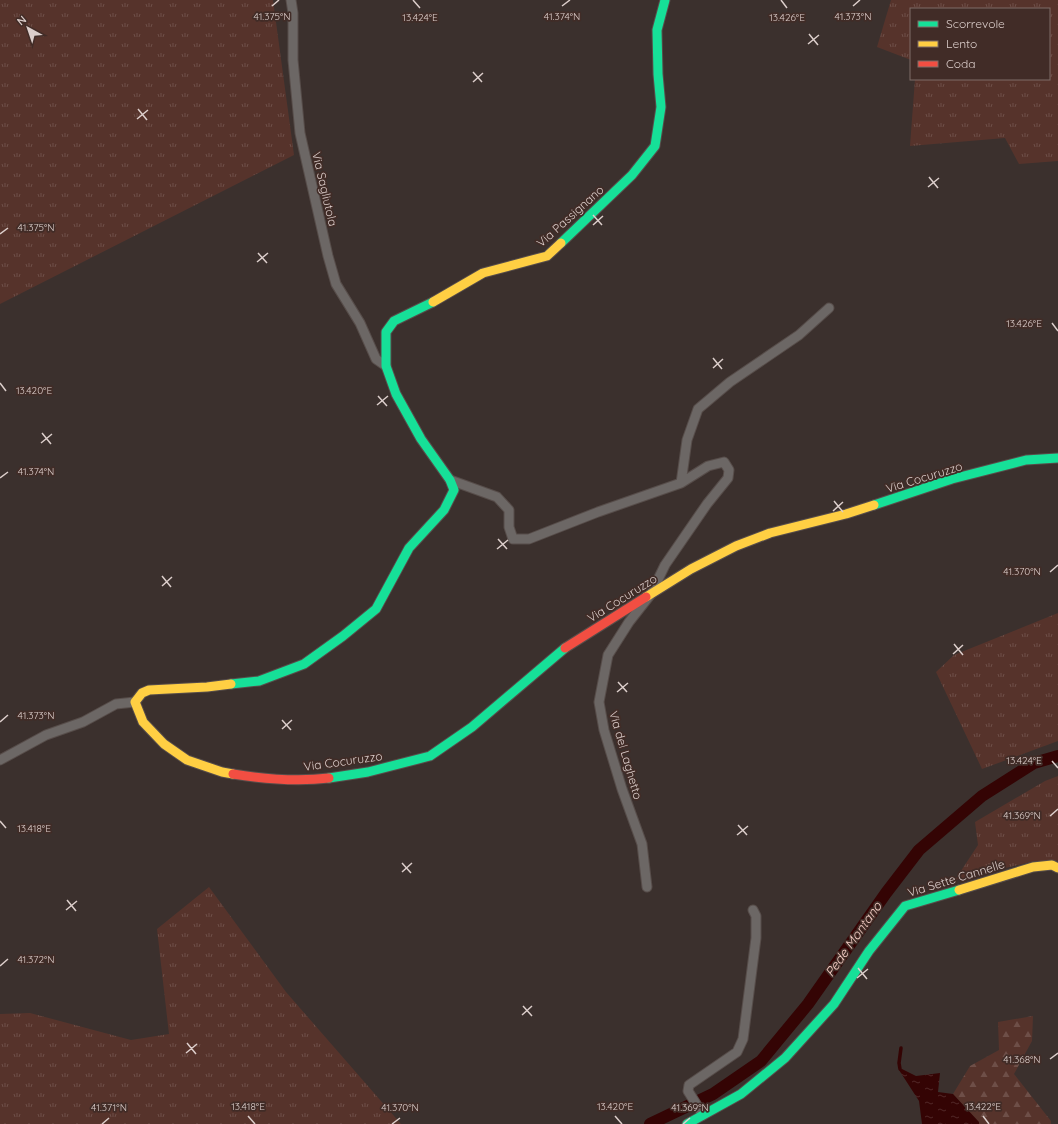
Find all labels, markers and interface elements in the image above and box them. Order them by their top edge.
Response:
north arrow [8,8,48,48]
legend [910,8,1050,80]
text: 41.375°N [253,10,291,23]
text: 41.374°N [544,10,580,23]
text: 41.373°N [835,10,871,23]
text: 13.424°E [402,11,438,24]
text: 13.426°E [769,11,805,24]
text: N [14,12,29,28]
text: Scorrevole [946,16,1005,31]
text: Lento [946,36,977,51]
text: Coda [946,56,976,71]
street label: Via Sagliutola [309,150,341,228]
street label: Via Passignano [533,182,607,250]
text: 41.375°N [17,221,55,234]
text: 13.426°E [1006,317,1042,330]
text: 13.420°E [16,384,52,397]
street label: Via Cocuruzzo [884,458,964,496]
text: 41.374°N [18,465,54,478]
text: 41.370°N [1003,565,1041,578]
street label: Via Cocuruzzo [584,571,660,625]
text: 41.373°N [18,709,54,722]
street label: Via del Laghetto [606,709,646,801]
street label: Via Cocuruzzo [303,748,383,774]
text: 13.424°E [1006,754,1042,767]
text: 41.369°N [1003,809,1041,822]
text: 13.418°E [17,822,51,835]
street label: Via Sette Cannelle [906,856,1007,900]
water label: Pede Montano [821,898,885,979]
text: 41.372°N [17,953,55,966]
text: 41.368°N [1003,1053,1041,1066]
text: 13.418°E [231,1100,265,1113]
text: 13.420°E [597,1100,633,1113]
text: 13.422°E [965,1100,1001,1113]
text: 41.371°N [91,1101,127,1114]
text: 41.370°N [381,1101,419,1114]
text: 41.369°N [671,1101,709,1114]

